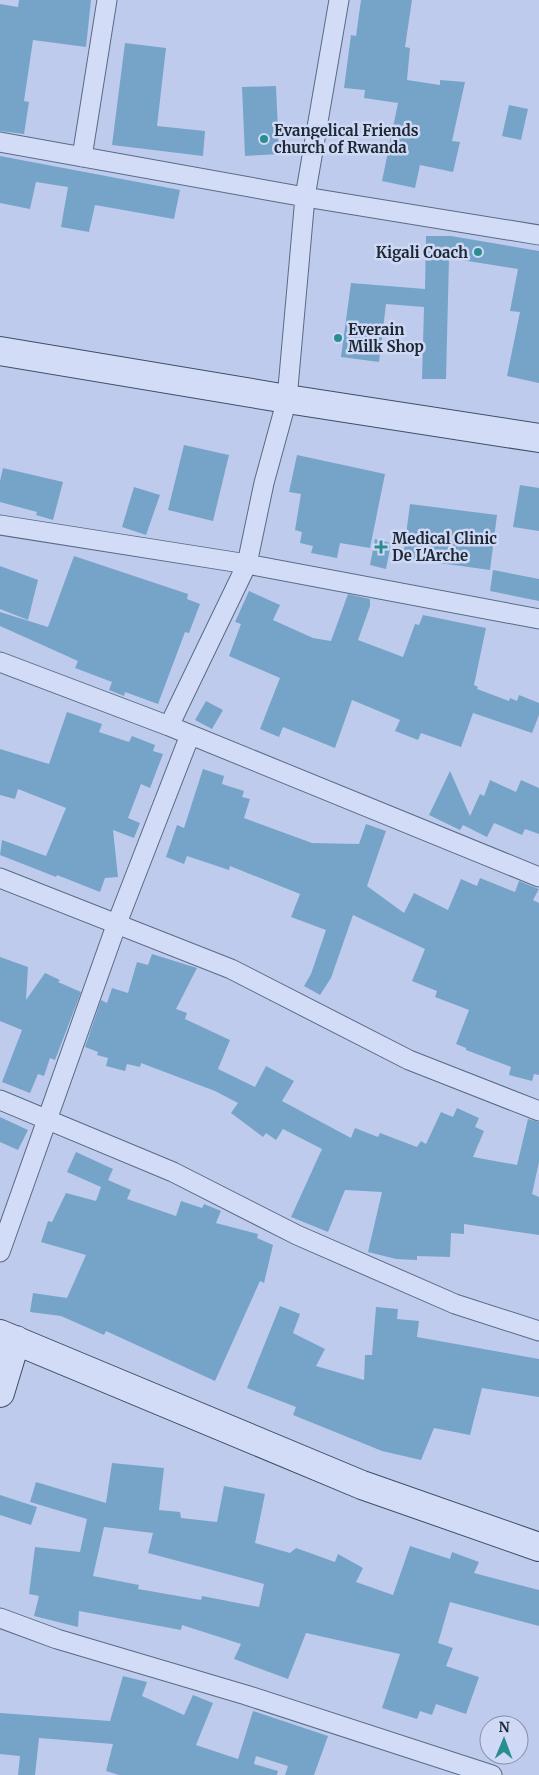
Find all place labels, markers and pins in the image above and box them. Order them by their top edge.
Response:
place label: Evangelical Friends church of Rwanda [274,121,419,157]
marker: Evangelical Friends church of Rwanda [258,133,270,145]
place label: Kigali Coach [376,243,468,262]
marker: Kigali Coach [472,246,484,258]
place label: Everain Milk Shop [348,320,424,356]
marker: Everain Milk Shop [332,332,344,344]
place label: Medical Clinic De L'Arche [392,529,497,565]
marker: Medical Clinic De L'Arche [374,540,388,554]

